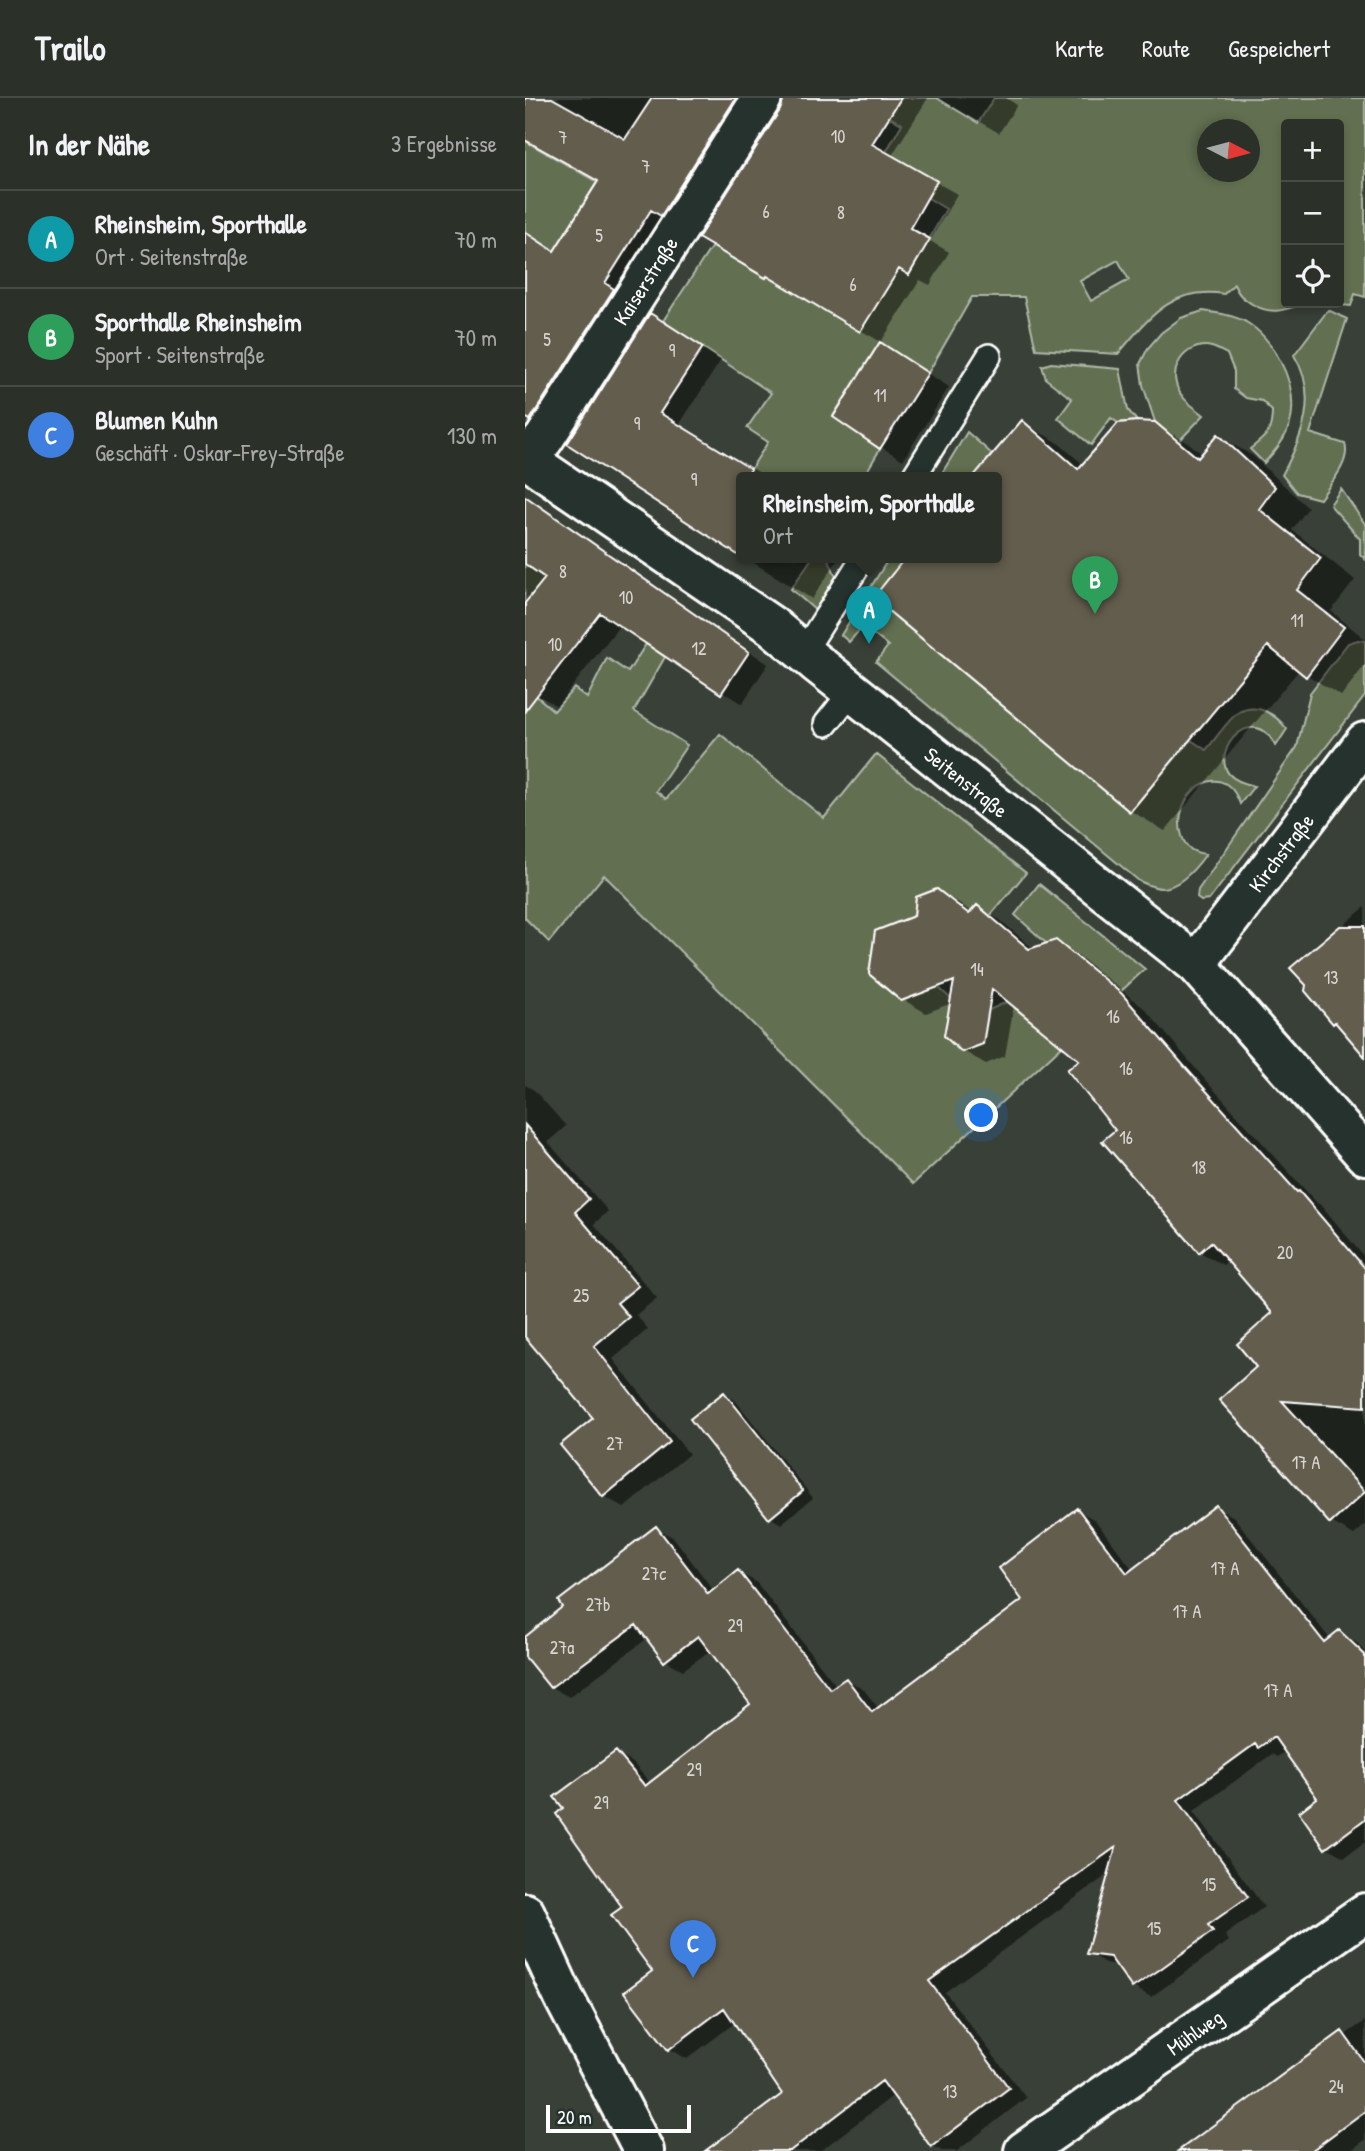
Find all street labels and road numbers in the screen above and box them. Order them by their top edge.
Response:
street label: Kaiserstraße [606,231,684,330]
street label: Seitenstraße [919,740,1014,824]
street label: Kirchstraße [1241,807,1320,898]
street label: Mühlweg [1161,2002,1229,2062]

